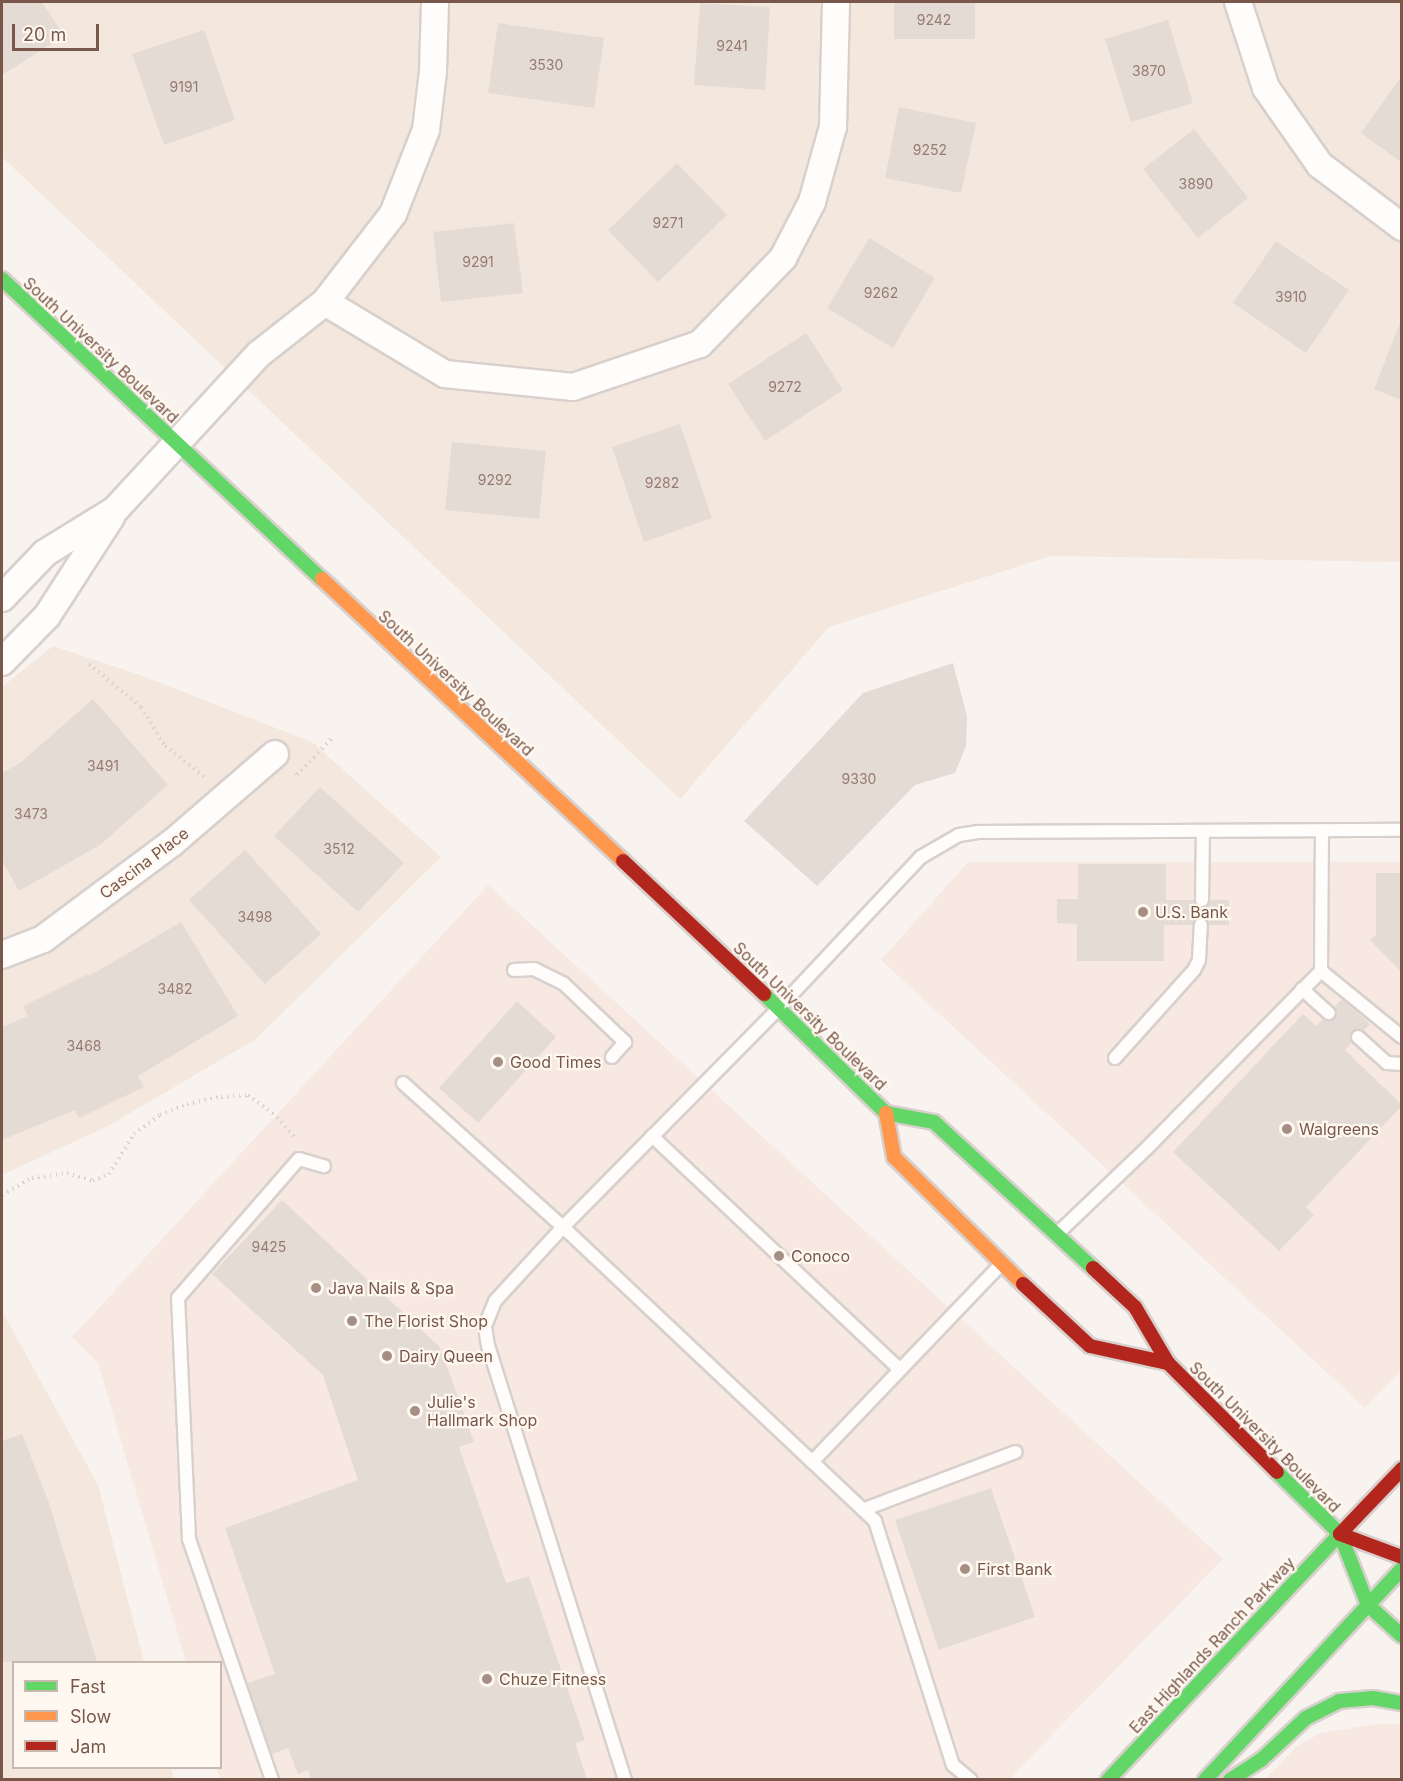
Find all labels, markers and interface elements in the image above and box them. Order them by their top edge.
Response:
scale bar [15,12,102,50]
house number: 9242 [917,12,951,28]
text: 20 m [23,24,66,45]
house number: 9241 [716,38,748,54]
house number: 3530 [529,57,563,73]
house number: 3870 [1132,63,1166,79]
house number: 9191 [170,79,198,95]
house number: 9252 [913,142,947,158]
house number: 3890 [1179,176,1213,192]
house number: 9271 [653,215,683,231]
house number: 9291 [462,254,494,270]
street label: South University Boulevard [19,273,183,427]
house number: 9262 [864,285,898,301]
house number: 3910 [1275,289,1307,305]
house number: 9272 [768,379,802,395]
house number: 9292 [478,472,512,488]
house number: 9282 [645,475,679,491]
street label: South University Boulevard [374,606,538,760]
house number: 3491 [87,758,119,774]
house number: 9330 [842,771,876,787]
house number: 3473 [14,806,48,822]
street label: Cascina Place [96,823,192,903]
house number: 3512 [323,841,355,857]
place label: U.S. Bank [1155,902,1228,922]
marker: U.S. Bank [1136,905,1150,919]
house number: 3498 [237,909,273,925]
street label: South University Boulevard [730,938,890,1094]
house number: 3482 [158,981,192,997]
house number: 3468 [66,1038,102,1054]
place label: Good Times [510,1052,601,1072]
marker: Good Times [491,1055,505,1069]
place label: Walgreens [1299,1119,1379,1139]
marker: Walgreens [1280,1122,1294,1136]
house number: 9425 [252,1239,286,1255]
place label: Conoco [791,1246,850,1266]
marker: Conoco [772,1249,786,1263]
place label: Java Nails & Spa [328,1278,454,1298]
marker: Java Nails & Spa [309,1281,323,1295]
place label: The Florist Shop [364,1311,488,1331]
marker: The Florist Shop [345,1314,359,1328]
place label: Dairy Queen [399,1346,493,1366]
marker: Dairy Queen [380,1349,394,1363]
street label: South University Boulevard [1186,1358,1344,1516]
place label: Julie's Hallmark Shop [427,1392,537,1430]
marker: Julie's Hallmark Shop [408,1404,422,1418]
street label: East Highlands Ranch Parkway [1125,1553,1299,1737]
place label: First Bank [977,1559,1052,1579]
marker: First Bank [958,1562,972,1576]
legend [12,1661,222,1769]
place label: Chuze Fitness [499,1669,606,1689]
marker: Chuze Fitness [480,1672,494,1686]
text: Fast [70,1676,106,1697]
text: Slow [70,1706,111,1727]
text: Jam [70,1736,106,1757]

